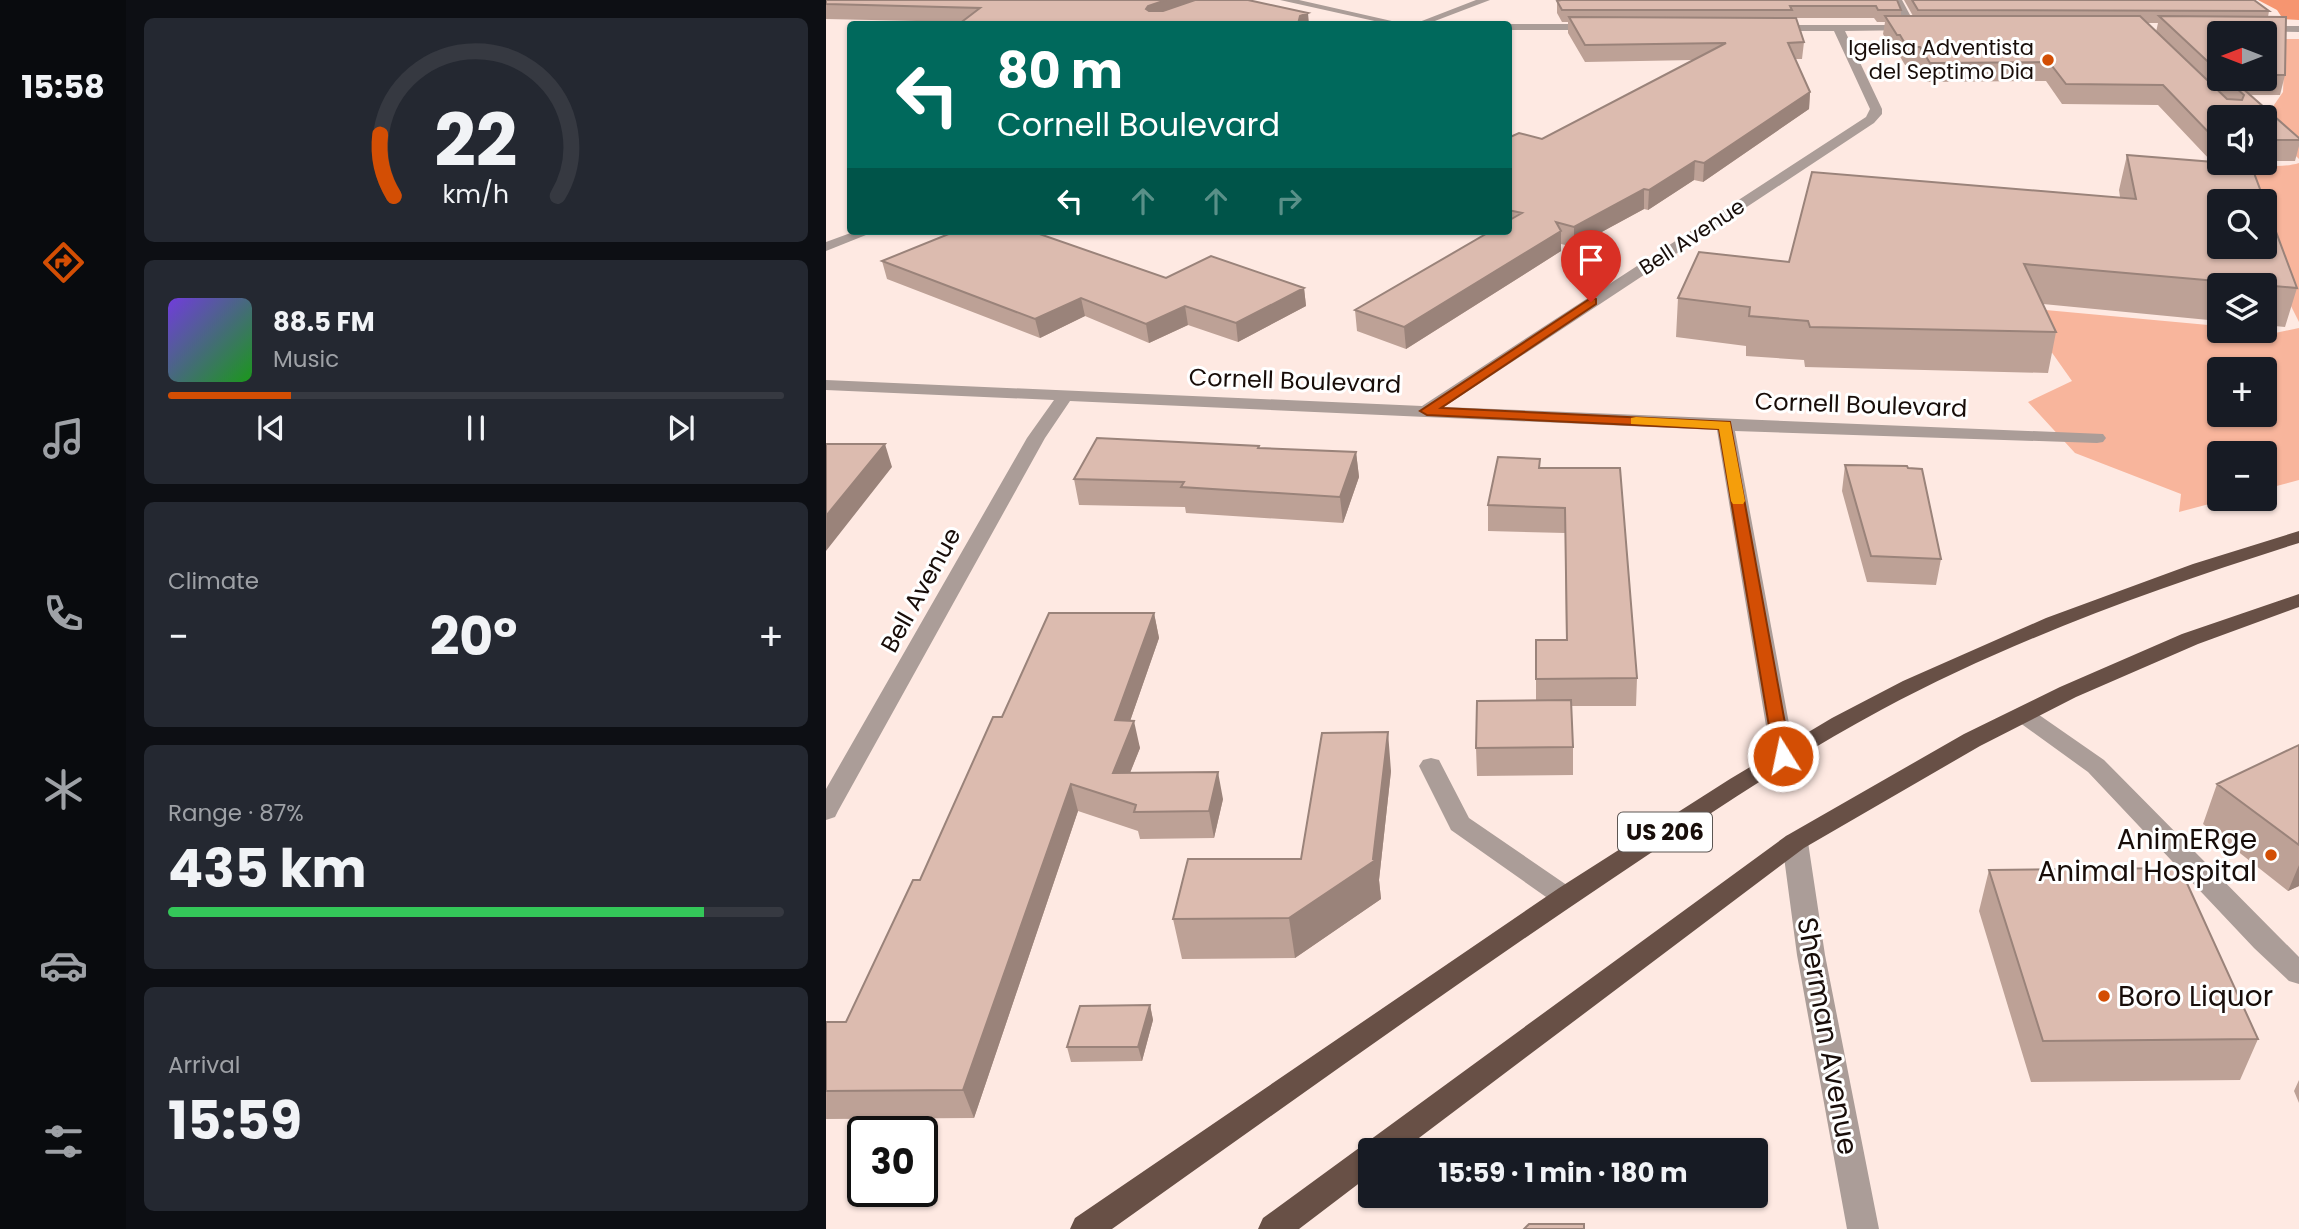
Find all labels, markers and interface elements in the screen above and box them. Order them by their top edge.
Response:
north arrow [2207,21,2277,91]
map controls [2207,21,2277,511]
place label: Igelisa Adventista del Septimo Dia [1848,33,2034,86]
text: 80 m [997,37,1123,105]
icon: left [882,49,973,140]
marker: Igelisa Adventista del Septimo Dia [2040,52,2056,68]
text: 15:58 [21,64,105,109]
text: 22 [434,90,518,191]
text: Cornell Boulevard [997,102,1280,147]
button: sound [2207,105,2277,175]
text: km/h [443,177,509,212]
icon: left [1051,182,1089,220]
icon: ahead [1124,182,1162,220]
icon: ahead [1197,182,1235,220]
icon: right [1270,182,1308,220]
button: search [2207,189,2277,259]
street label: Bell Avenue [1633,192,1750,282]
pin [1561,230,1621,302]
icon: directions [39,238,88,287]
icon: arrive [1572,241,1610,279]
button: layers [2207,273,2277,343]
text: 88.5 FM [273,304,375,340]
text: Music [273,343,339,375]
button: + [2207,357,2277,427]
street label: Cornell Boulevard [1188,360,1402,401]
street label: Cornell Boulevard [1754,384,1968,425]
icon: previous [252,409,290,447]
icon: pause [457,409,495,447]
icon: next [662,409,700,447]
icon: music [39,414,88,463]
button: − [2207,441,2277,511]
street label: Bell Avenue [873,521,968,658]
text: Climate [168,565,259,597]
icon: phone [39,589,88,638]
text: 20° [430,600,517,673]
text: − [168,610,189,663]
text: + [758,610,784,663]
position arrow [1746,719,1820,793]
icon: climate [39,765,88,814]
text: Range · 87% [168,797,304,829]
road number: US 206 [1618,812,1712,852]
place label: AnimERge Animal Hospital [2037,820,2257,891]
text: 435 km [168,832,367,905]
marker: AnimERge Animal Hospital [2263,847,2279,863]
street label: Sherman Avenue [1787,914,1868,1158]
icon: car [39,941,88,990]
place label: Boro Liquor [2118,977,2273,1016]
marker: Boro Liquor [2096,988,2112,1004]
text: Arrival [168,1049,240,1081]
text: 15:59 [168,1084,302,1157]
speed limit sign: 30 [847,1116,938,1207]
icon: filters [39,1117,88,1166]
text: 15:59 · 1 min · 180 m [1438,1155,1688,1191]

